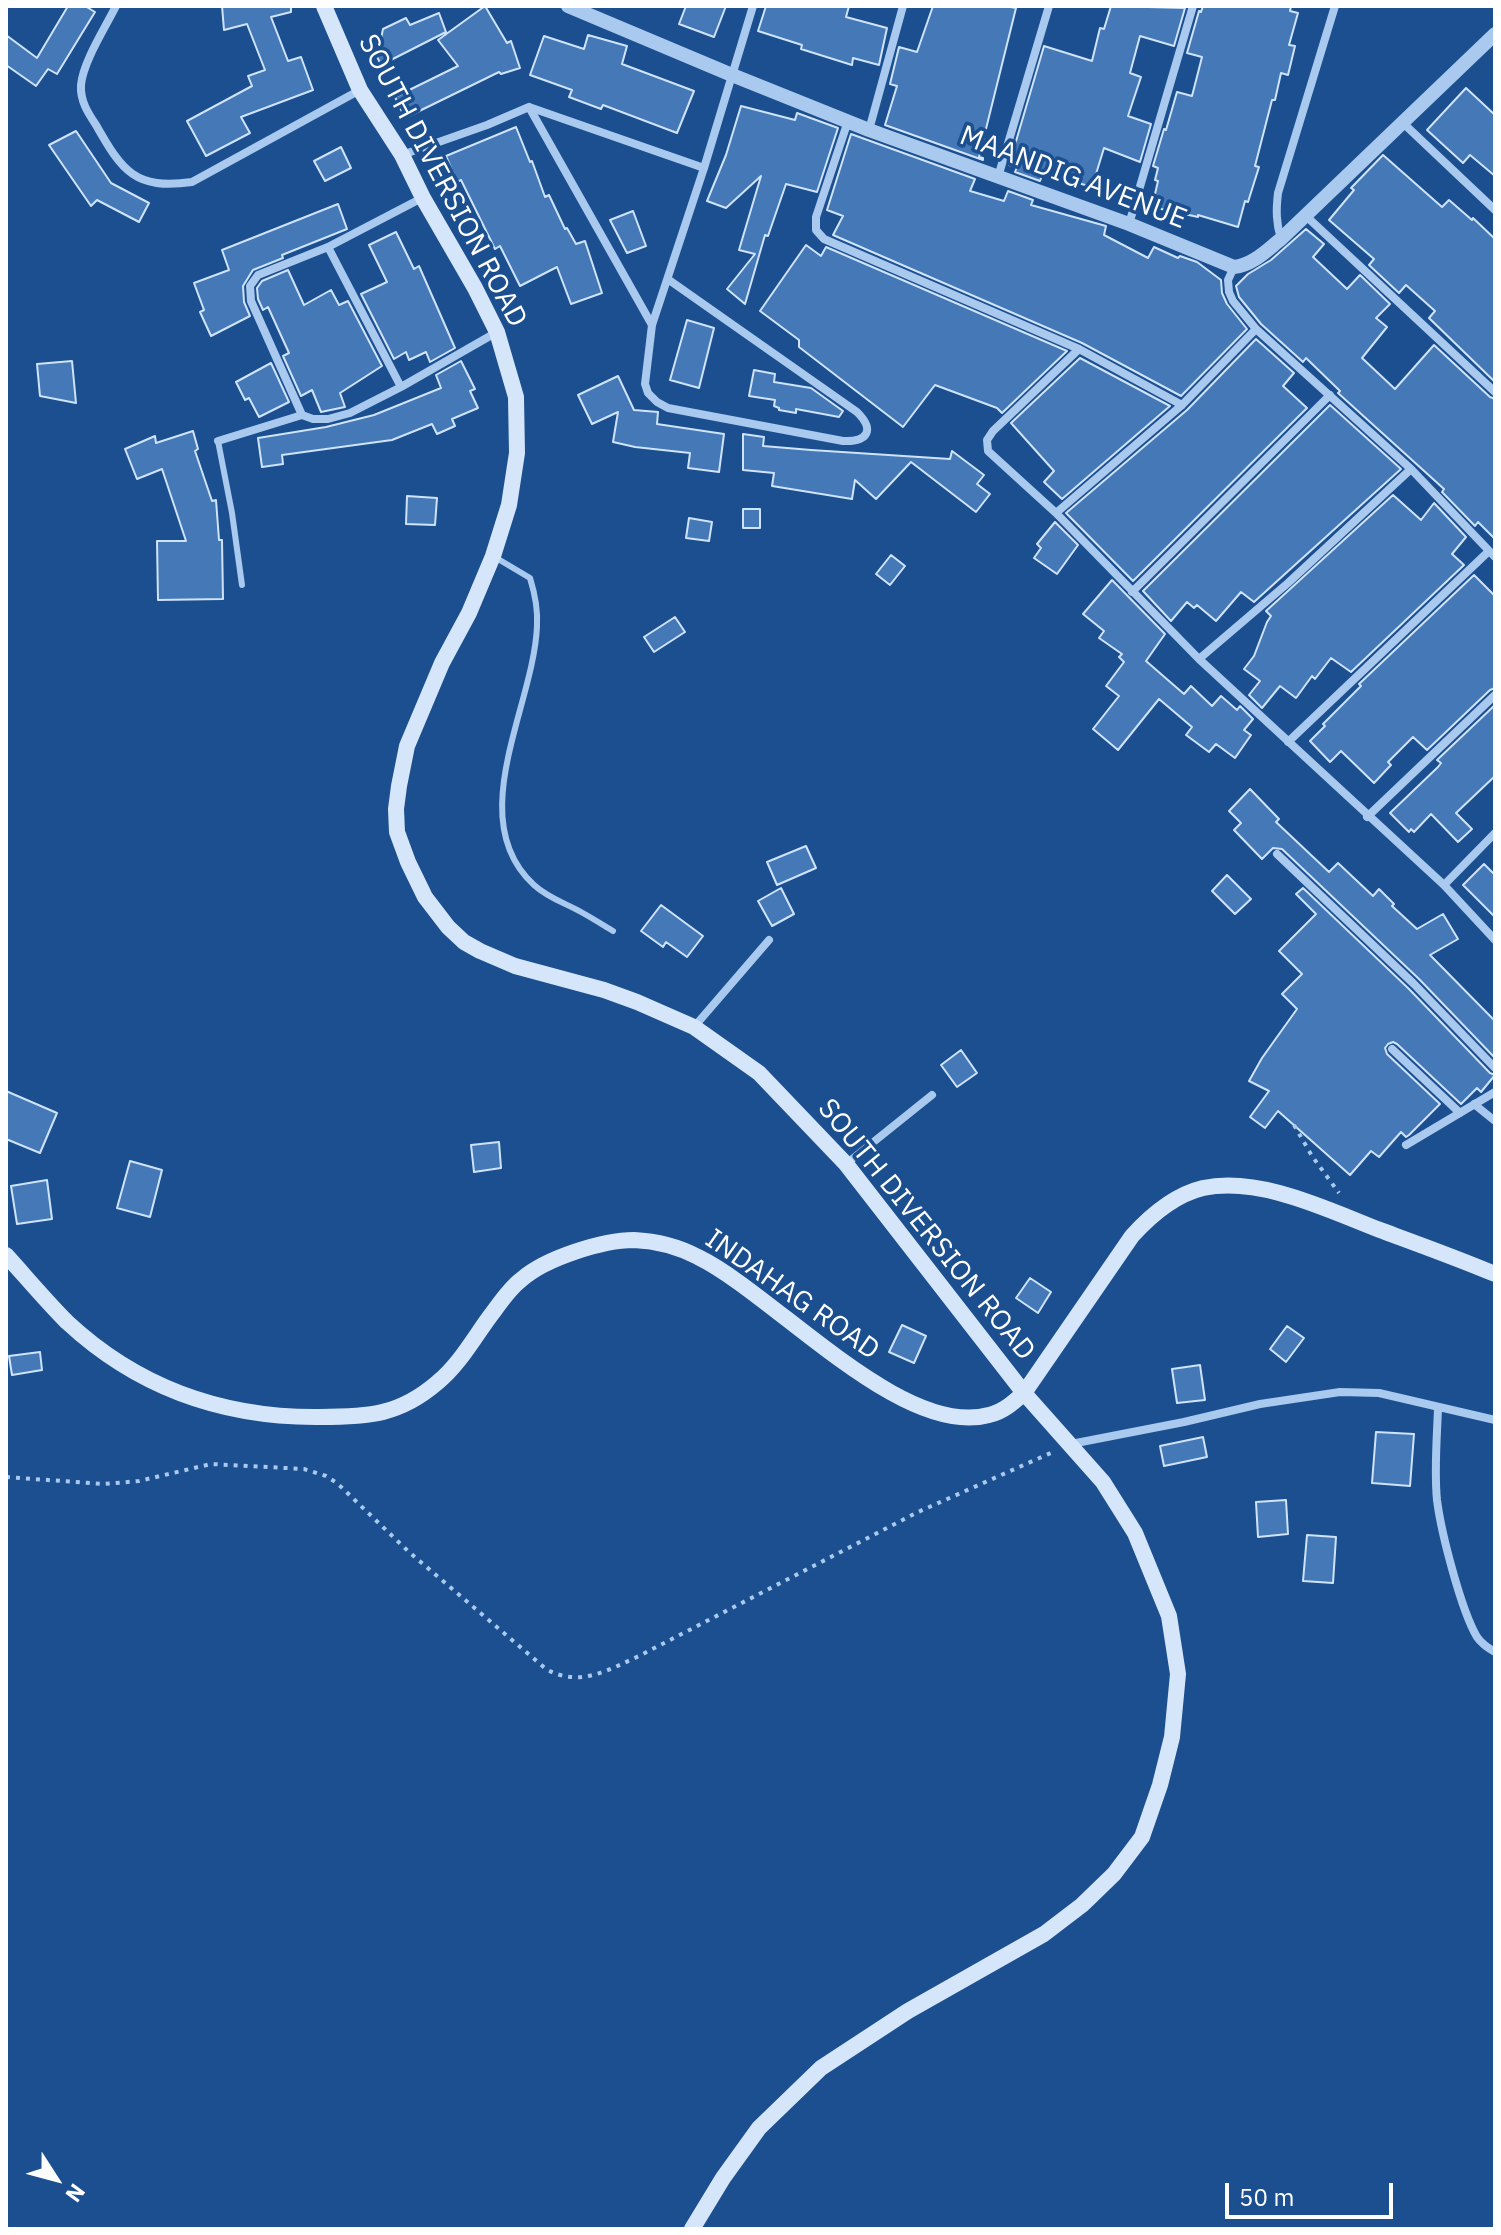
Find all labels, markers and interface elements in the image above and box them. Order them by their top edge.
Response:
street label: SOUTH DIVERSION ROAD [351,29,533,333]
street label: MAANDIG AVENUE [955,119,1191,237]
street label: SOUTH DIVERSION ROAD [810,1093,1042,1367]
street label: INDAHAG ROAD [699,1223,885,1367]
north arrow [16,2139,96,2219]
scale bar [1229,2167,1397,2217]
text: N [59,2178,92,2208]
text: 50 m [1239,2181,1294,2213]

